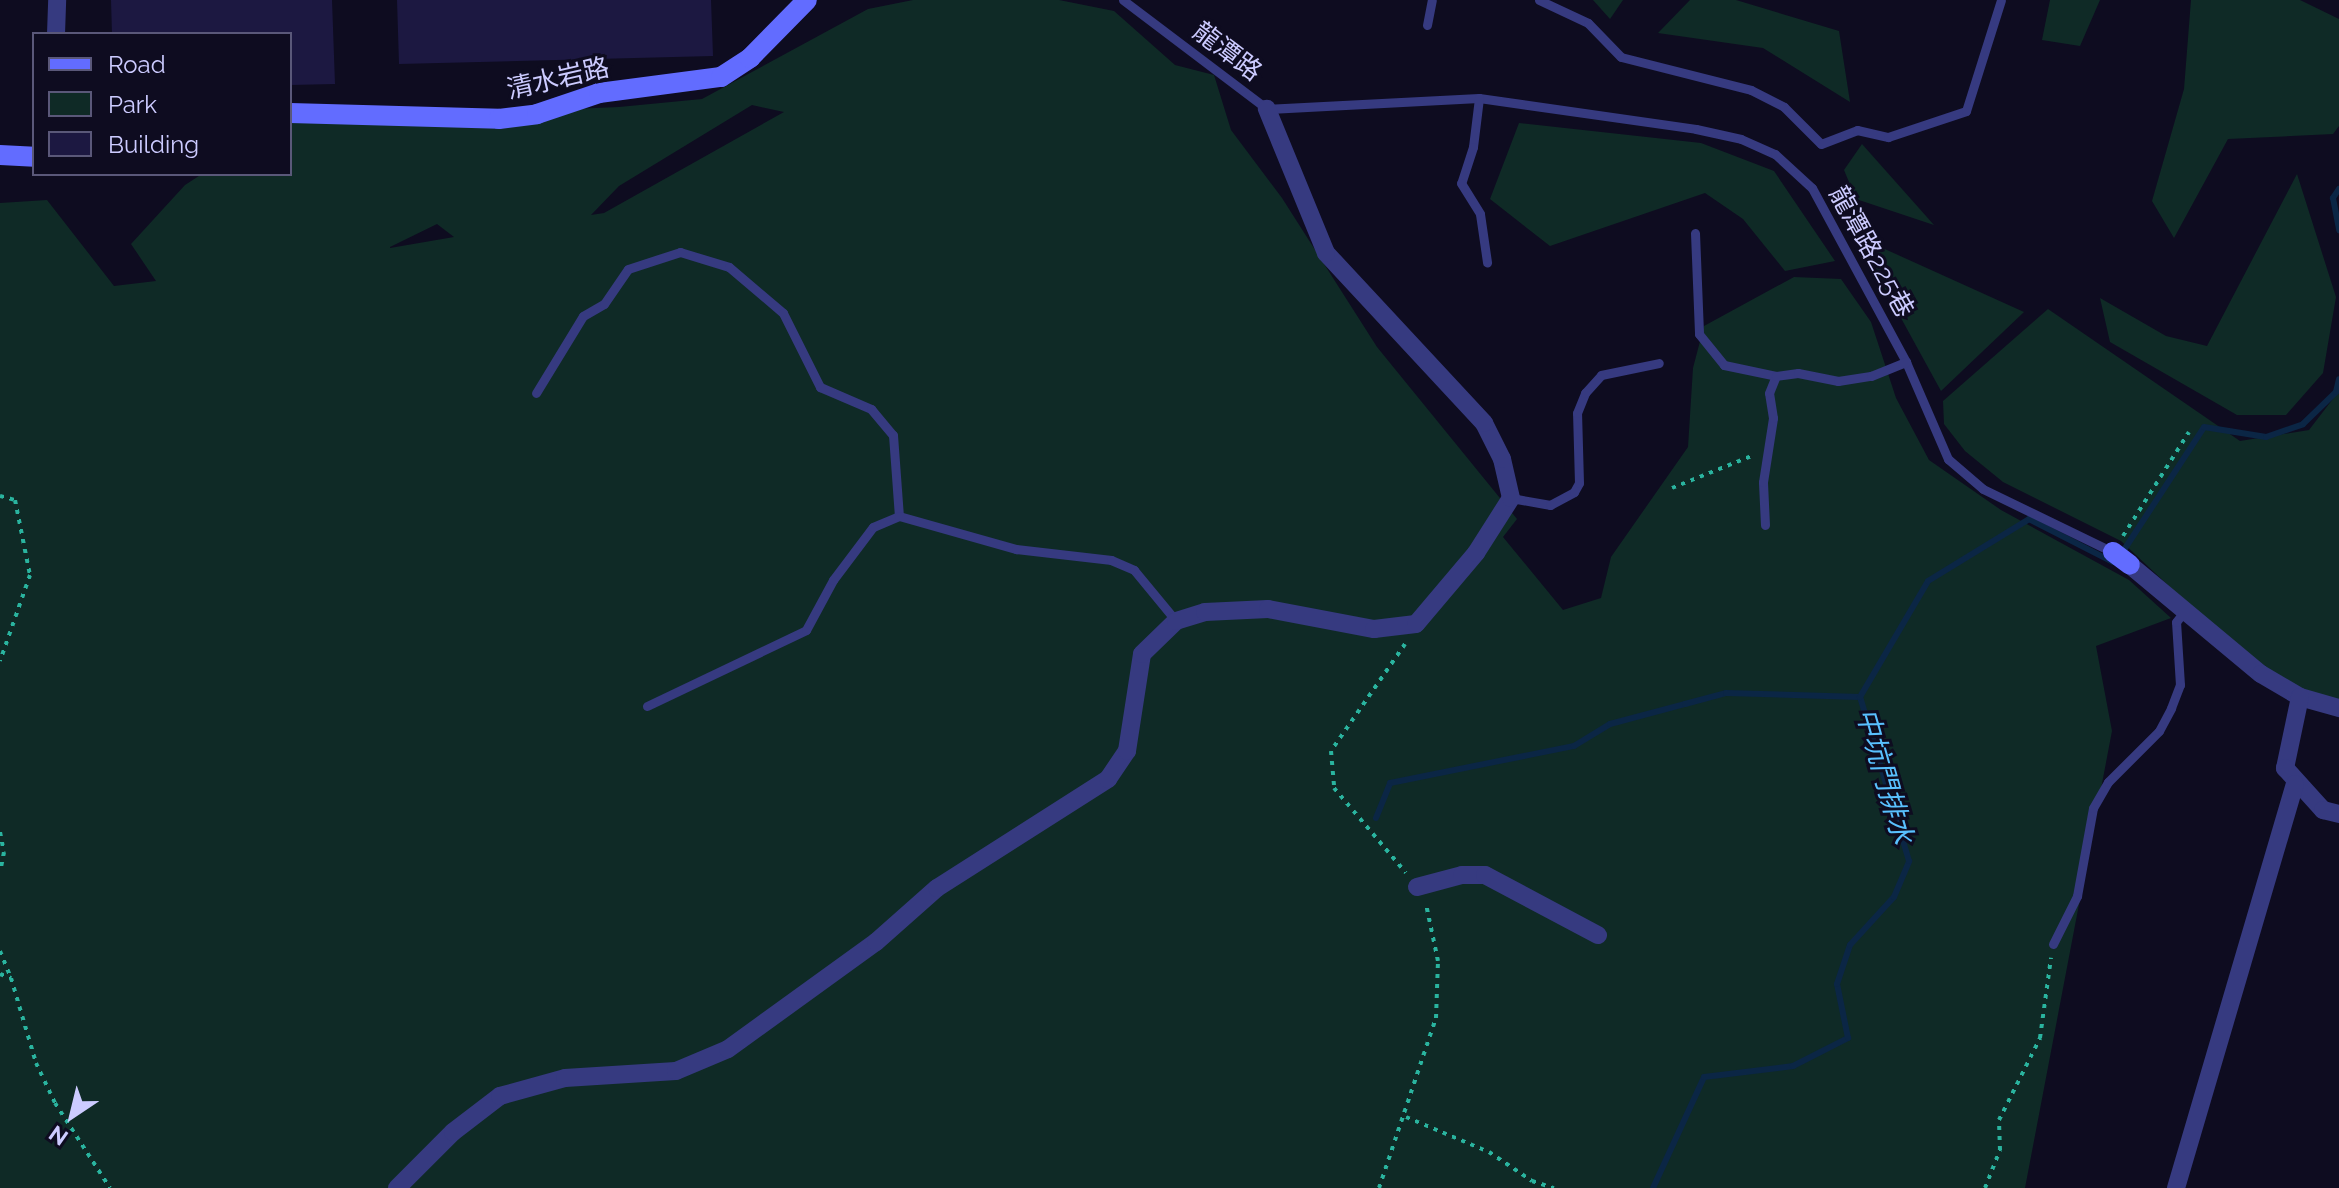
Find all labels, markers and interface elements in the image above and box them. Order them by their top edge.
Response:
street label: 龍潭路 [1186,16,1268,88]
legend [32,32,292,176]
text: Road [108,50,166,79]
street label: 清水岩路 [504,52,612,106]
text: Park [108,90,157,119]
text: Building [108,130,199,159]
street label: 龍潭路225巷 [1822,181,1920,323]
water label: 中坑門排水 [1849,704,1919,848]
north arrow [32,1076,112,1156]
text: N [44,1120,73,1151]

